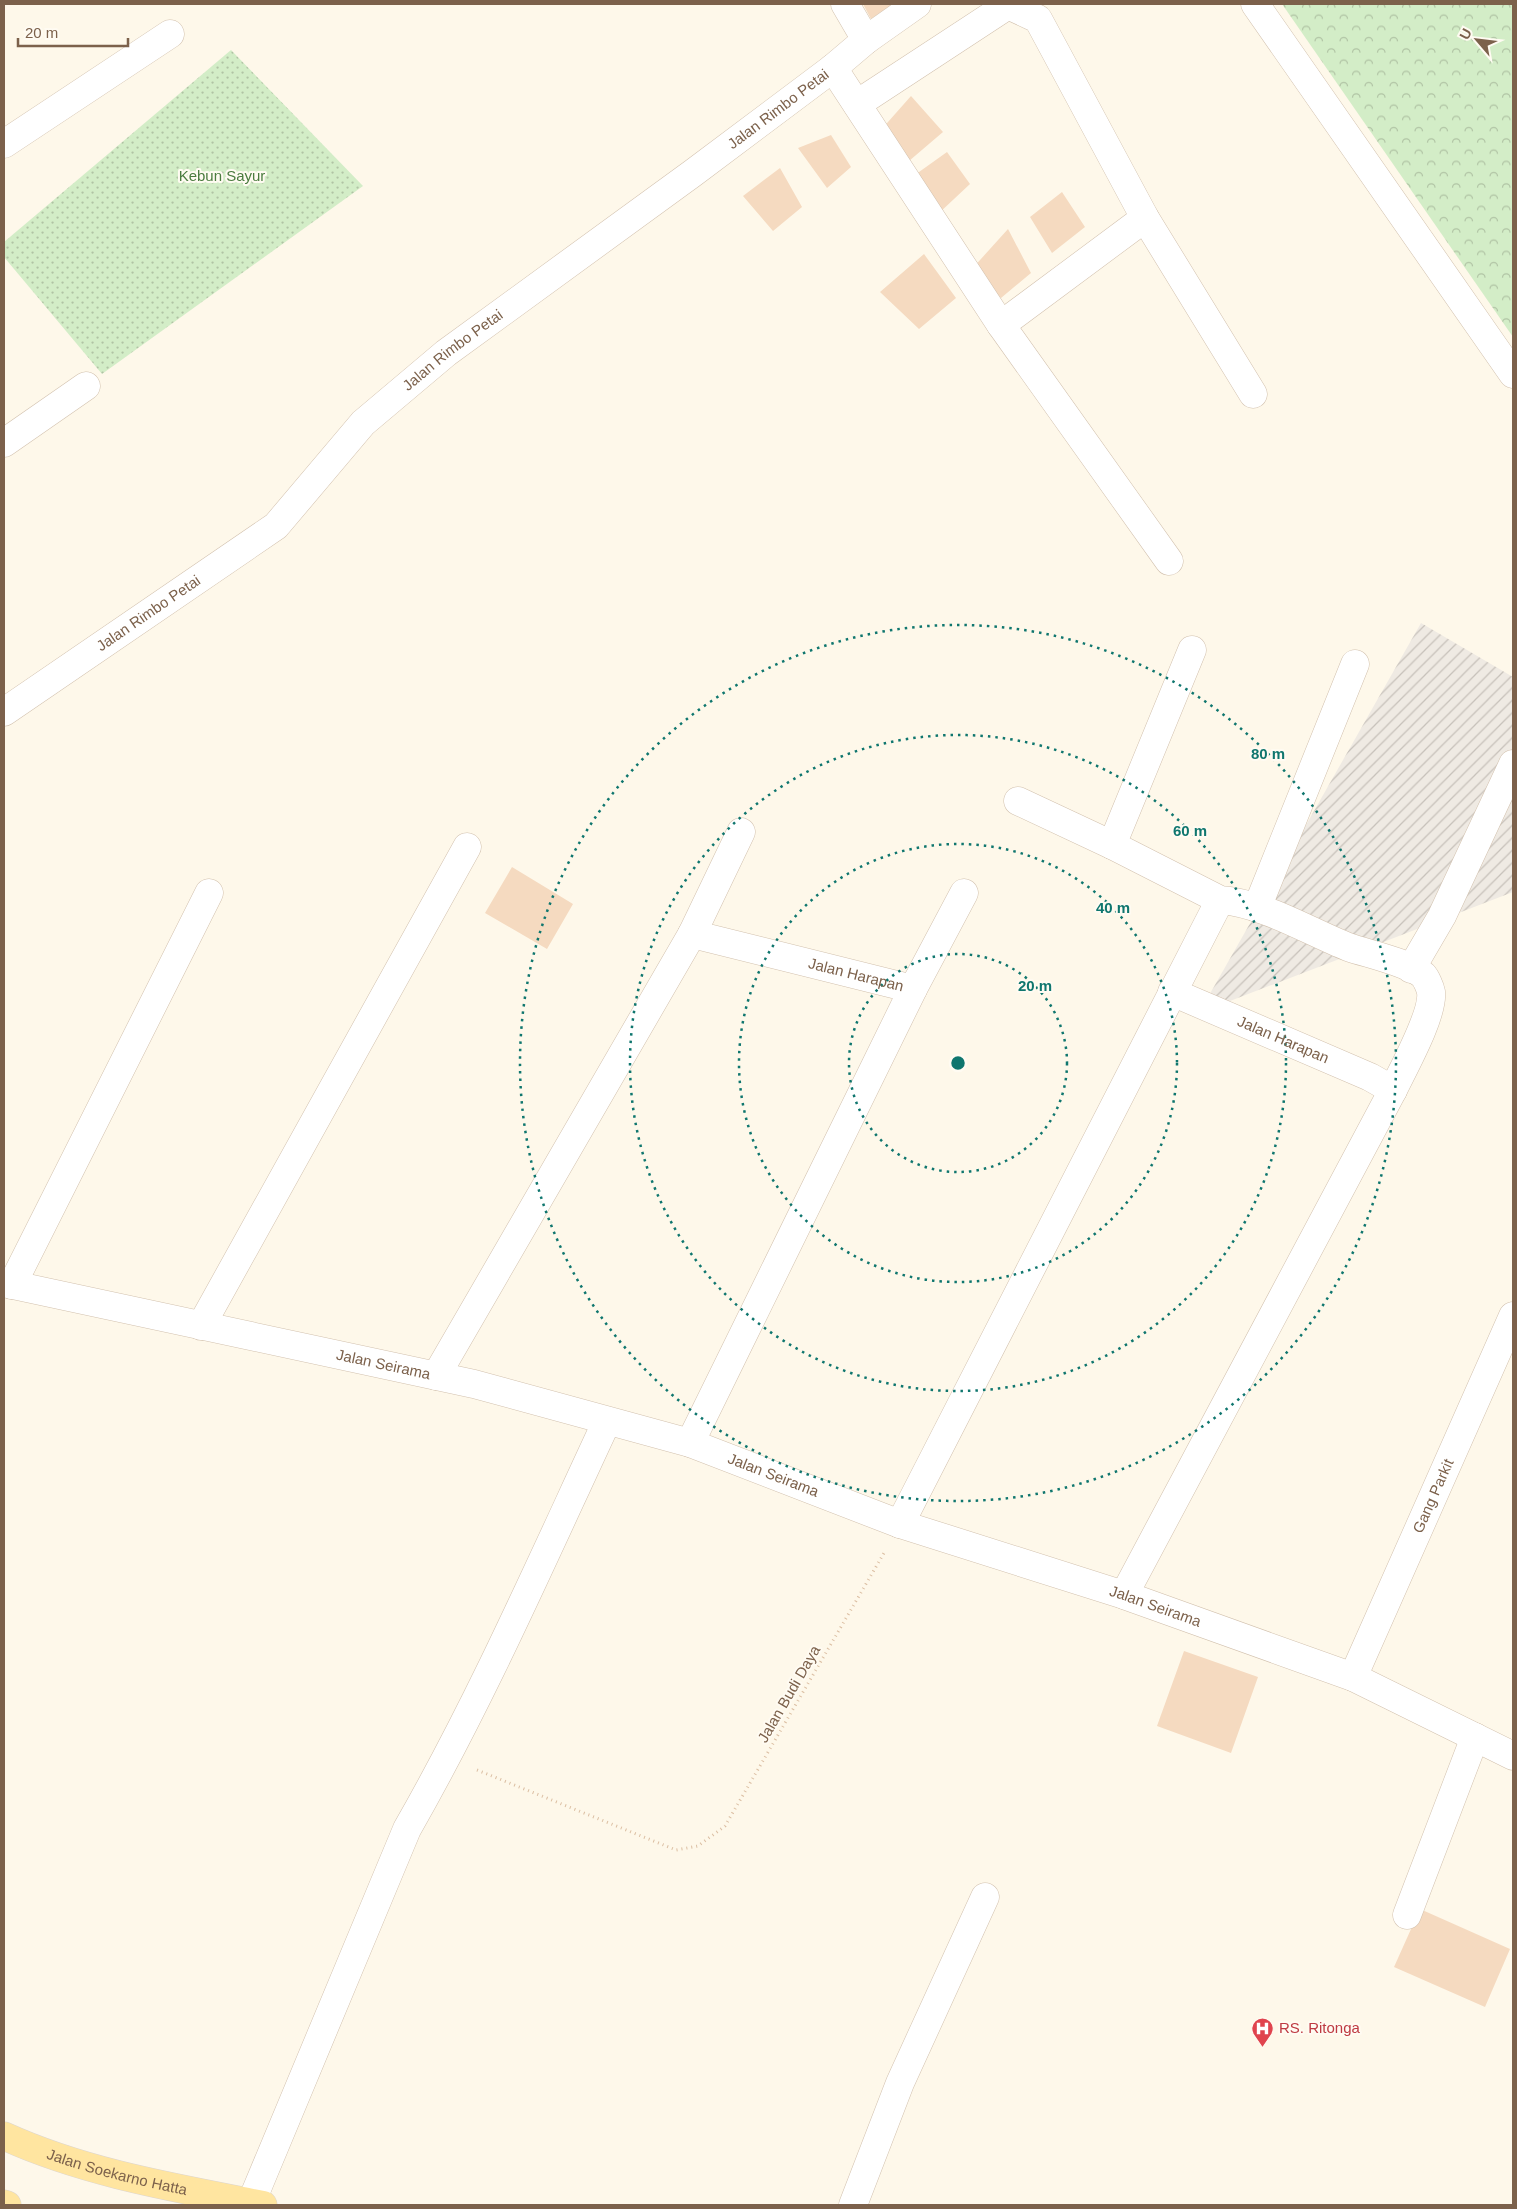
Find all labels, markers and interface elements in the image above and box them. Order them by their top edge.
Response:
scale bar [18,15,128,47]
north arrow [1452,15,1502,65]
text: 20 m [25,24,58,41]
text: U [1456,26,1475,42]
street label: Jalan Rimbo Petai [724,65,832,152]
park label: Kebun Sayur [179,167,265,184]
street label: Jalan Rimbo Petai [399,306,506,394]
street label: Jalan Rimbo Petai [93,571,203,654]
text: 80 m [1251,745,1285,762]
text: 60 m [1173,822,1207,839]
text: 40 m [1096,899,1130,916]
street label: Jalan Harapan [807,954,906,994]
text: 20 m [1018,977,1052,994]
street label: Jalan Harapan [1235,1012,1332,1066]
centre of rings [949,1054,967,1072]
street label: Jalan Seirama [335,1346,433,1383]
street label: Jalan Seirama [726,1449,822,1500]
street label: Gang Parkit [1409,1455,1457,1535]
street label: Jalan Seirama [1108,1582,1204,1630]
street label: Jalan Budi Daya [754,1642,824,1745]
hospital icon: RS. Ritonga [1251,2016,1275,2047]
place label: RS. Ritonga [1279,2019,1361,2036]
street label: Jalan Soekarno Hatta [45,2145,189,2198]

